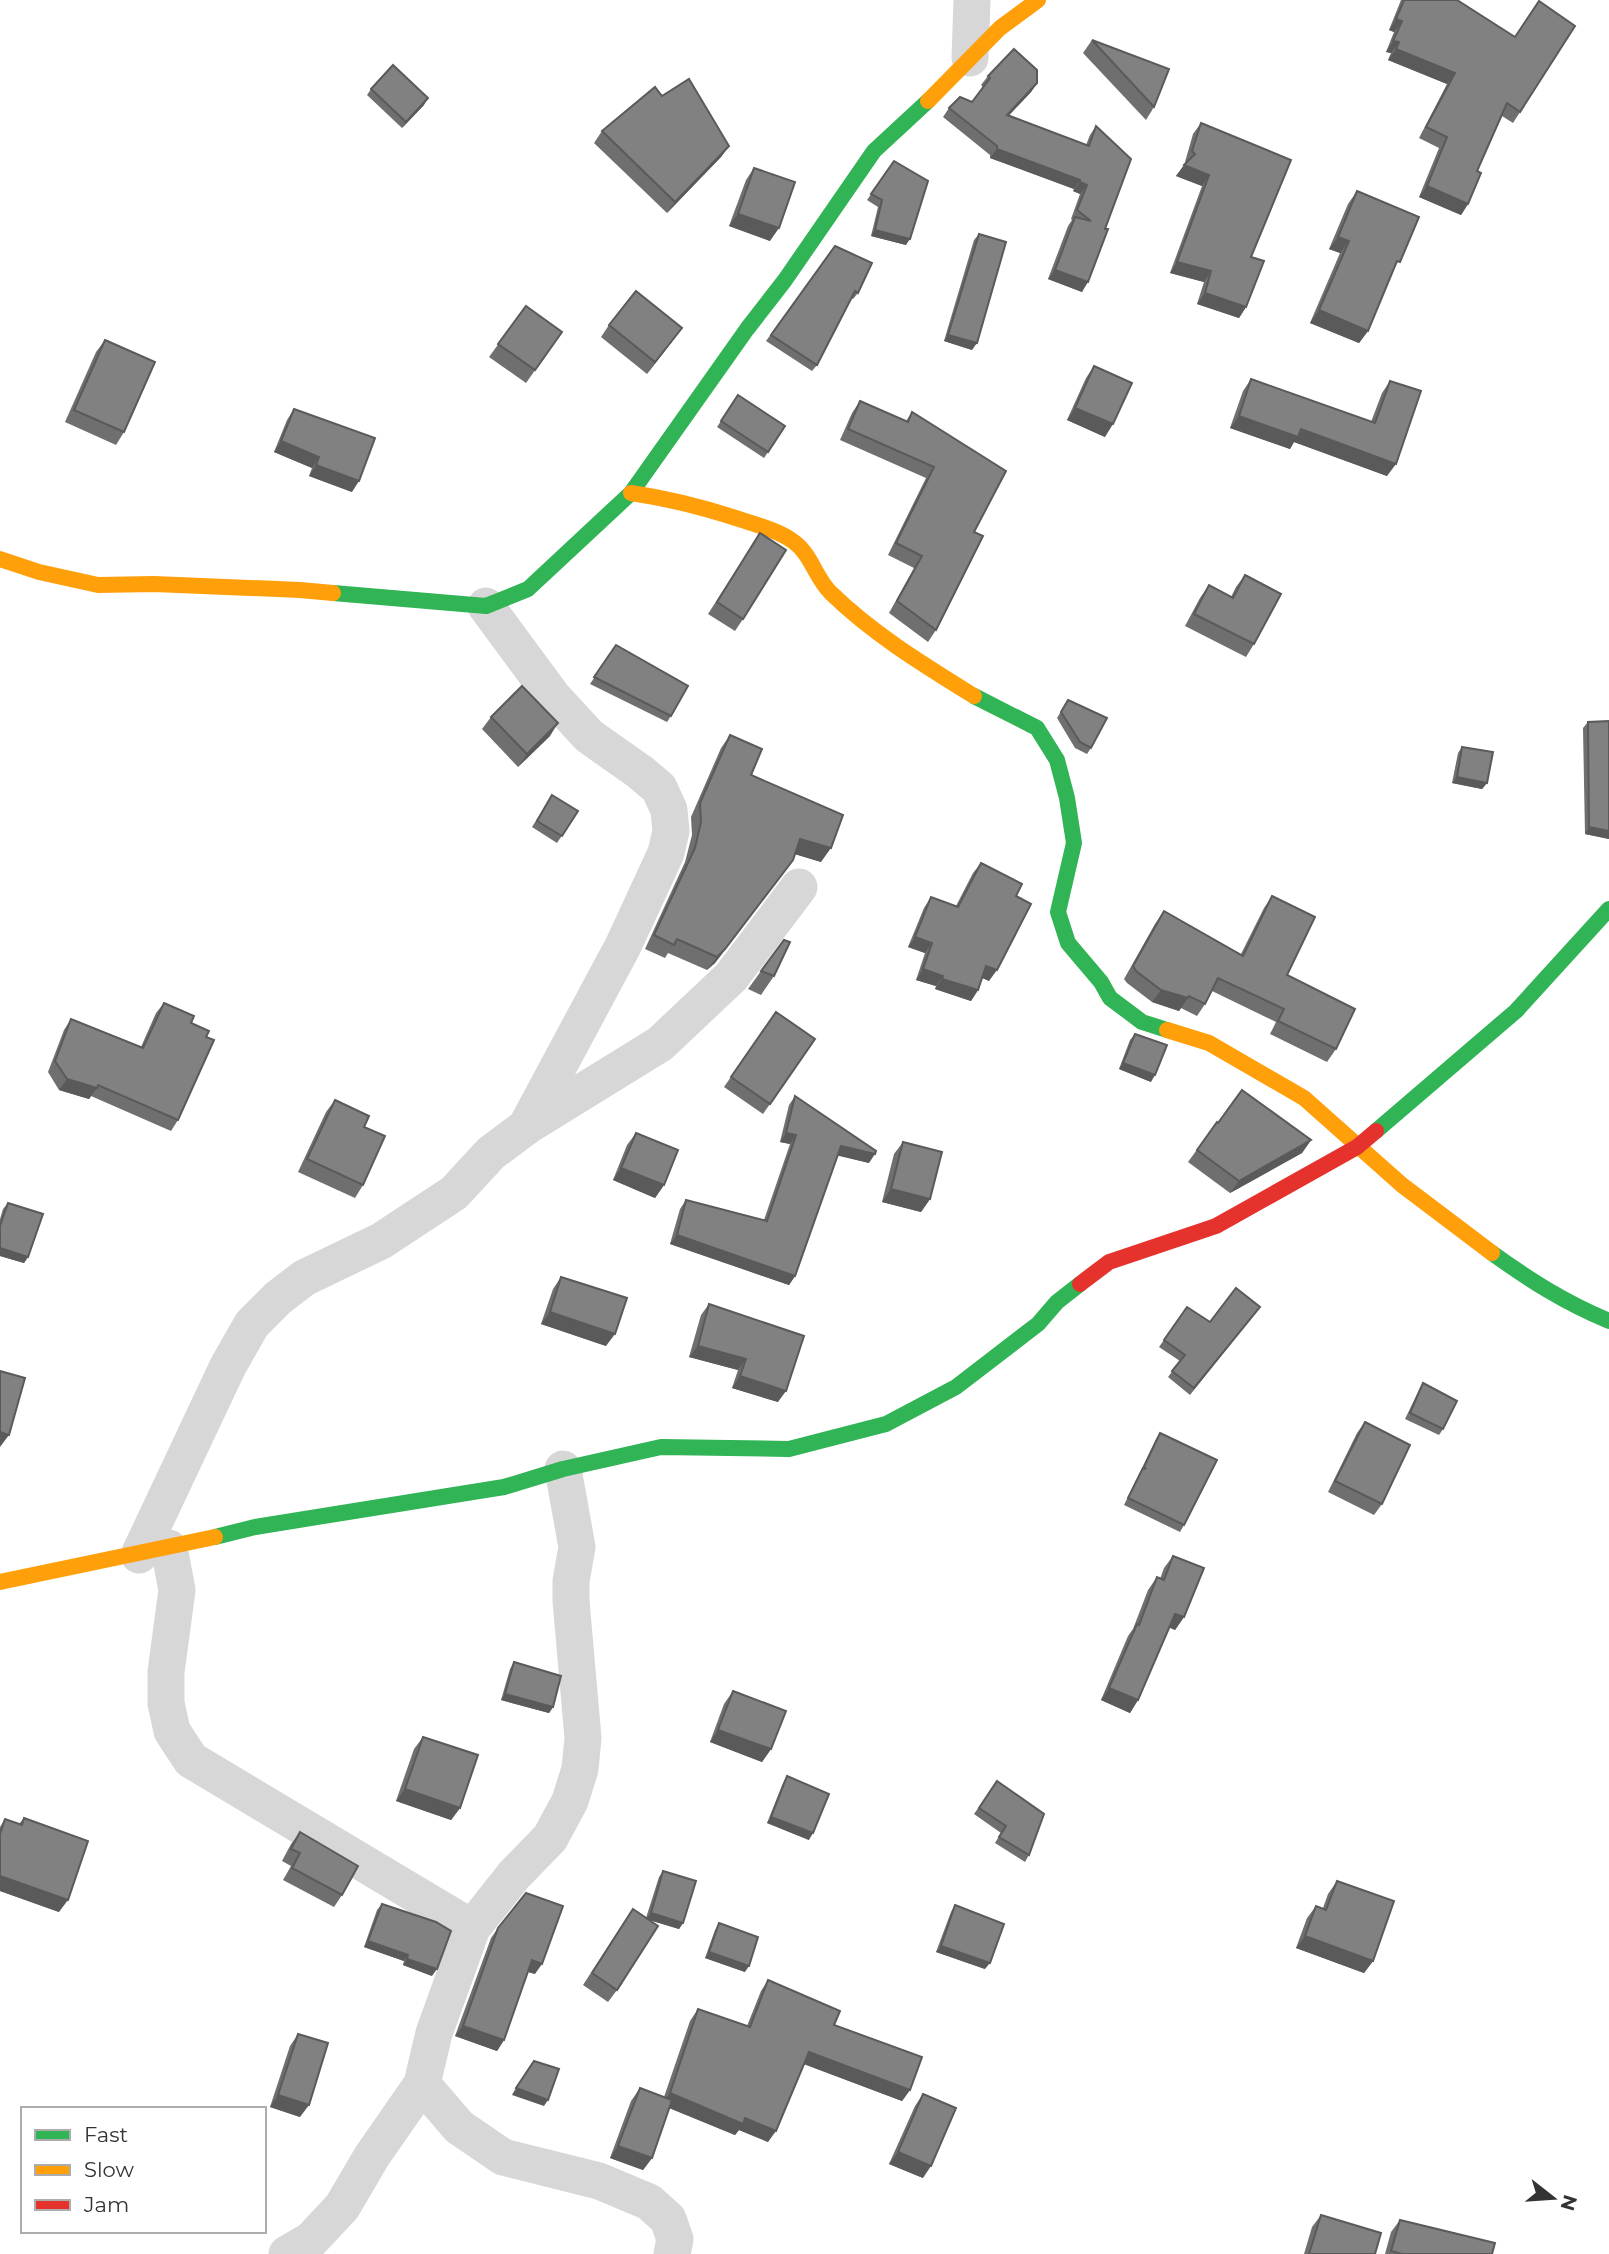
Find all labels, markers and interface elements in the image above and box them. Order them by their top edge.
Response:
legend [21,2107,266,2233]
text: Fast [84,2122,128,2147]
text: Slow [84,2157,134,2182]
north arrow [1518,2163,1588,2233]
text: Jam [83,2192,129,2217]
text: N [1556,2192,1582,2214]

